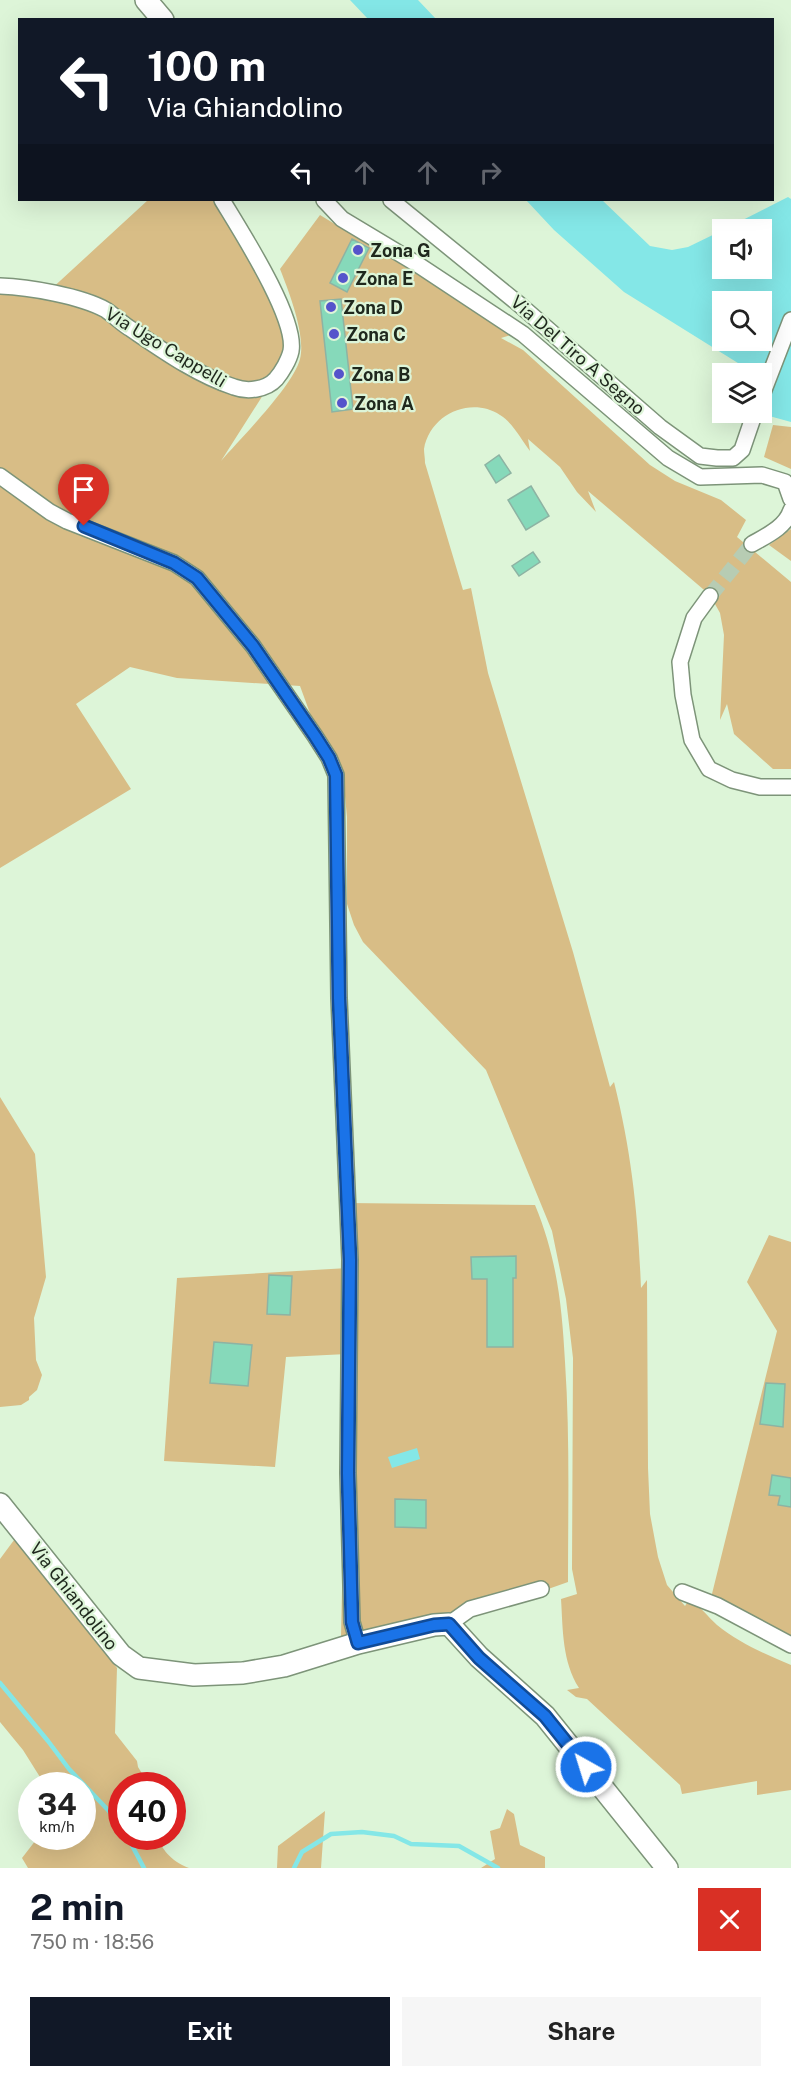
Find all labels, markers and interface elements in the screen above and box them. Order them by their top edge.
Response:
text: 100 m [147,41,266,90]
icon: left [48,42,126,120]
text: Via Ghiandolino [147,91,343,123]
icon: left [285,156,318,189]
icon: ahead [348,156,381,189]
icon: ahead [411,156,444,189]
icon: right [474,156,507,189]
map controls [712,219,772,423]
button: sound [712,219,772,279]
place label: Zona G [370,240,431,261]
marker: Zona G [351,243,365,257]
place label: Zona E [355,268,414,289]
marker: Zona E [336,271,350,285]
street label: Via Del Tiro A Segno [507,291,649,419]
button: search [712,291,772,351]
place label: Zona D [343,297,403,318]
marker: Zona D [324,300,338,314]
street label: Via Ugo Cappelli [102,303,230,391]
place label: Zona C [346,324,406,345]
marker: Zona C [327,327,341,341]
button: layers [712,363,772,423]
place label: Zona B [351,364,410,385]
marker: Zona B [332,367,346,381]
place label: Zona A [354,393,414,414]
marker: Zona A [335,396,349,410]
pin [58,464,109,526]
icon: arrive [67,473,100,506]
street label: Via Ghiandolino [25,1538,123,1654]
position arrow [554,1735,618,1799]
speed limit sign: 40 [108,1772,186,1850]
text: 34 [37,1786,77,1822]
text: km/h [39,1818,75,1835]
text: 2 min [30,1886,124,1928]
button: close [698,1888,761,1951]
text: 750 m · 18:56 [30,1930,154,1954]
button: Exit [30,1997,390,2066]
button: Share [402,1997,761,2066]

